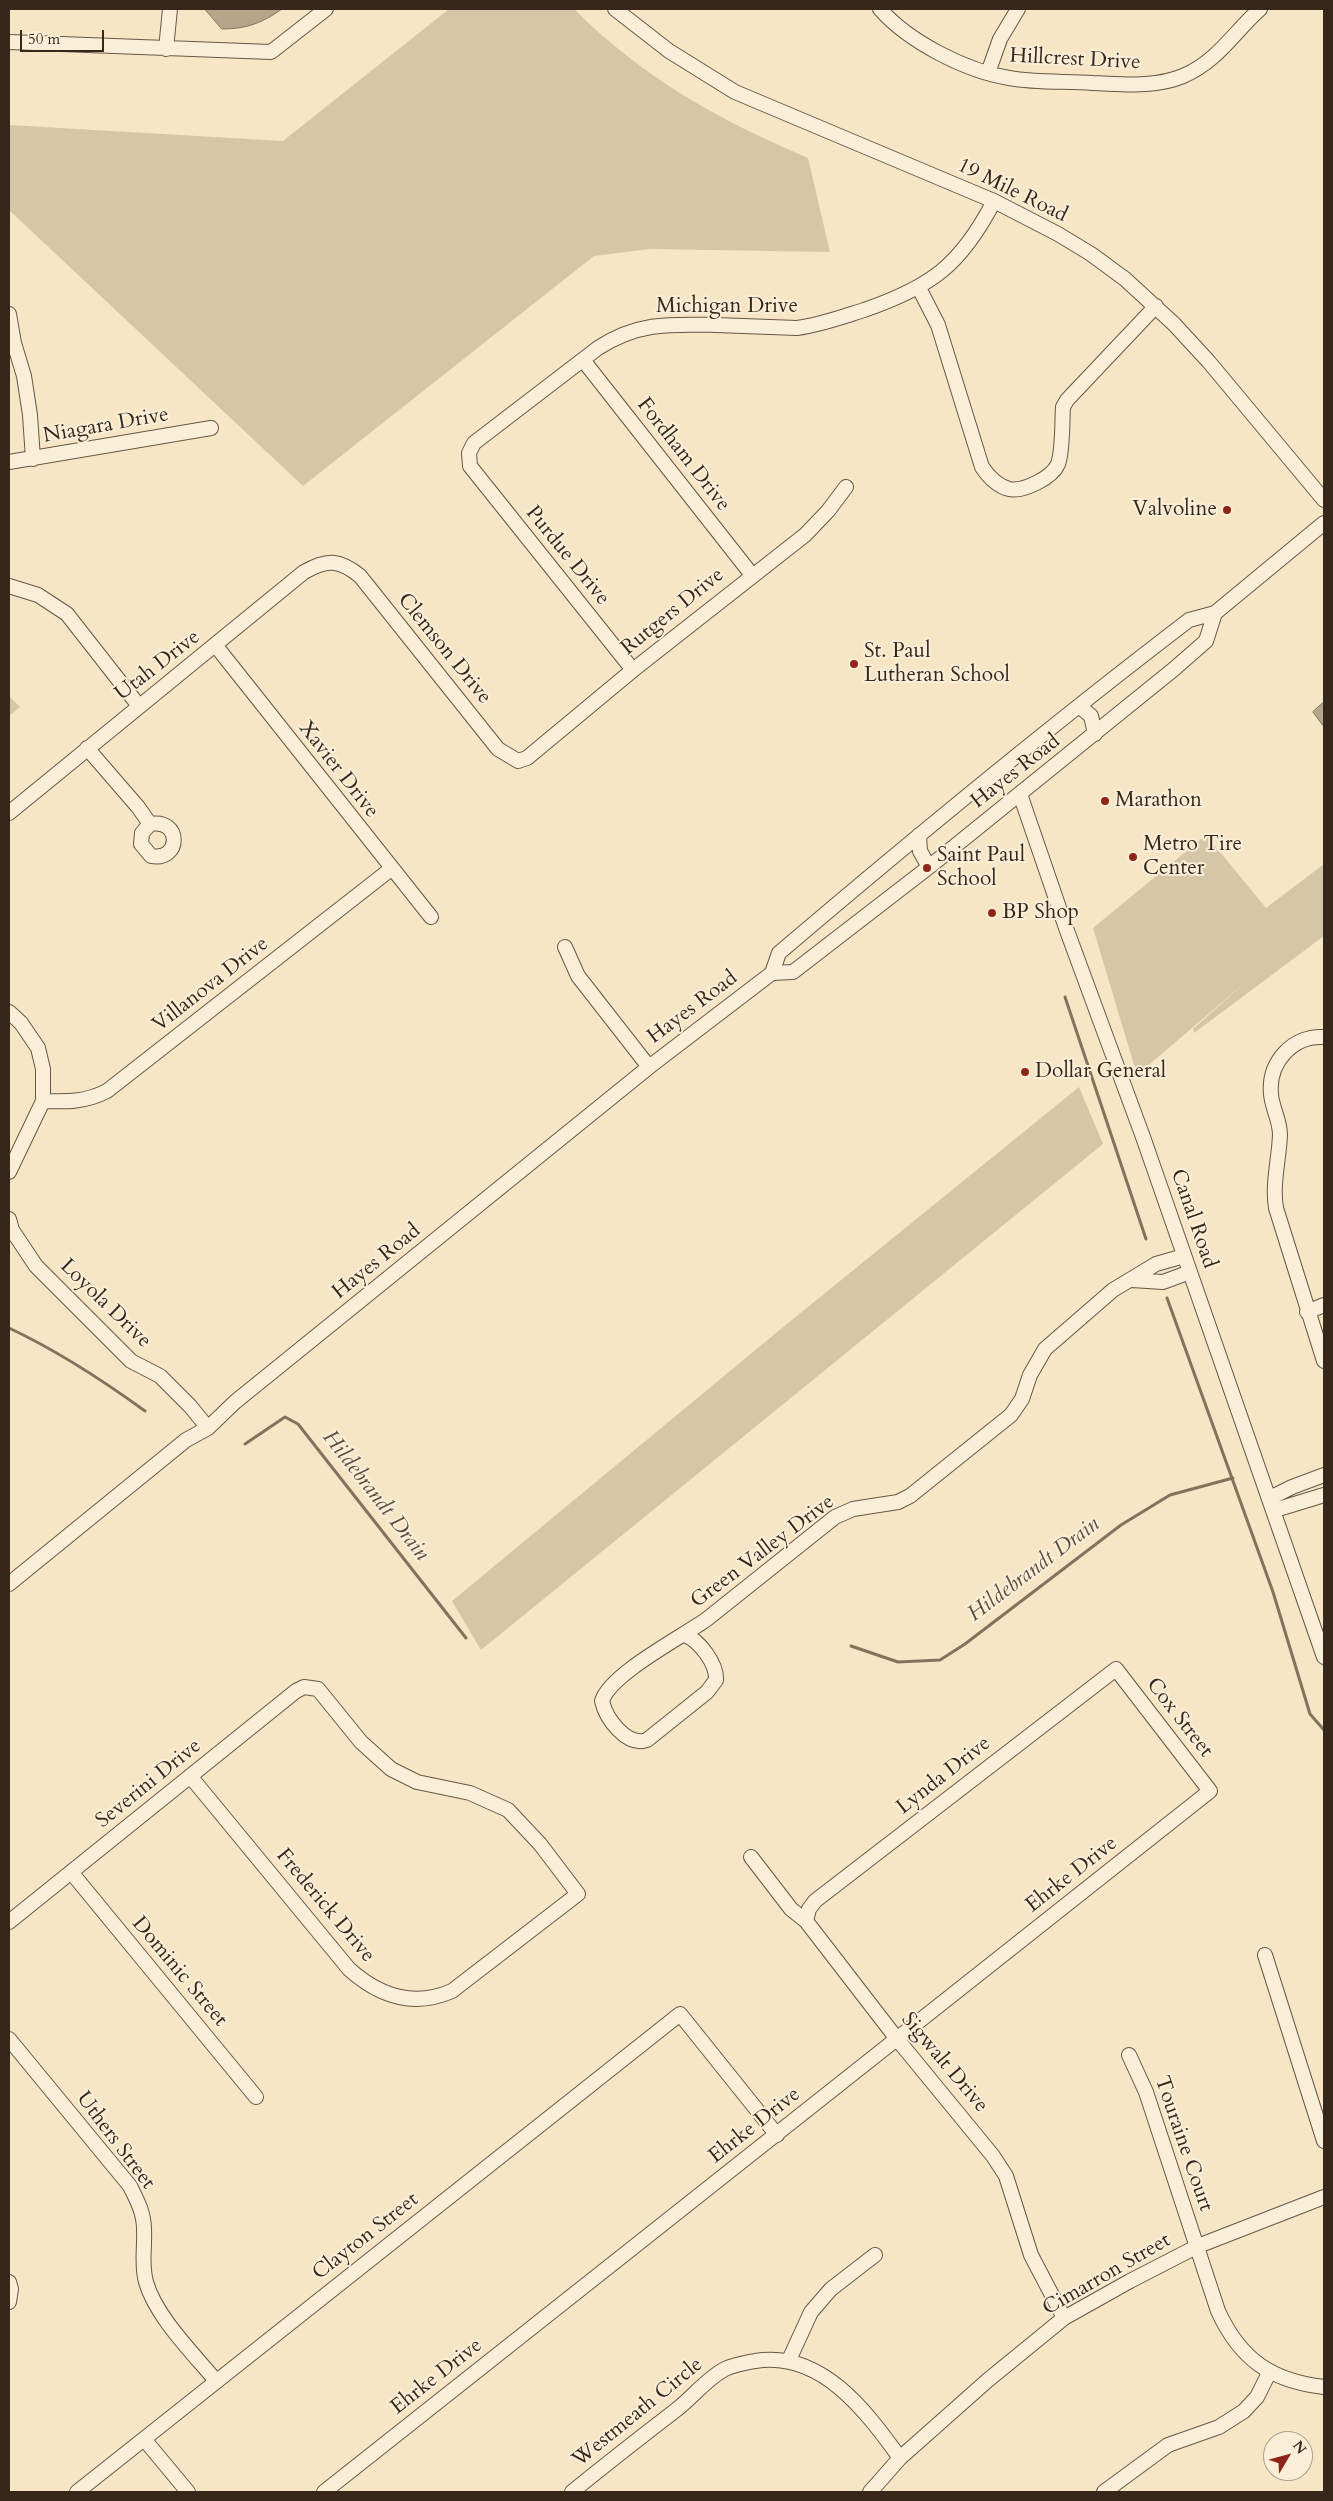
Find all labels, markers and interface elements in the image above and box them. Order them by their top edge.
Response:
scale bar [22,20,106,52]
text: 50 m [28,29,60,49]
street label: Hillcrest Drive [1009,44,1141,76]
street label: 19 Mile Road [953,153,1071,229]
street label: Michigan Drive [656,294,798,320]
street label: Fordham Drive [631,393,735,517]
street label: Niagara Drive [41,403,171,449]
place label: Valvoline [1132,497,1217,523]
street label: Purdue Drive [519,501,615,611]
marker: Valvoline [1221,504,1233,516]
street label: Rutgers Drive [616,563,730,661]
street label: Clemson Drive [392,588,496,710]
street label: Utah Drive [111,625,205,707]
place label: St. Paul Lutheran School [864,639,1010,689]
marker: St. Paul Lutheran School [848,658,860,670]
street label: Xavier Drive [292,717,384,823]
street label: Hayes Road [966,729,1066,815]
place label: Marathon [1115,788,1202,814]
marker: Marathon [1099,795,1111,807]
place label: Metro Tire Center [1143,832,1242,882]
place label: Saint Paul School [937,843,1025,893]
marker: Metro Tire Center [1127,851,1139,863]
marker: Saint Paul School [921,862,933,874]
place label: BP Shop [1002,900,1079,926]
marker: BP Shop [986,907,998,919]
street label: Villanova Drive [148,932,274,1038]
street label: Hayes Road [643,966,743,1050]
place label: Dollar General [1035,1059,1166,1085]
marker: Dollar General [1019,1066,1031,1078]
street label: Canal Road [1164,1166,1222,1272]
street label: Hayes Road [328,1219,426,1305]
street label: Loyola Drive [54,1254,156,1354]
water label: Hildebrandt Drain [316,1426,434,1566]
street label: Green Valley Drive [686,1490,840,1614]
water label: Hildebrandt Drain [963,1512,1105,1628]
street label: Cox Street [1140,1673,1218,1763]
street label: Lynda Drive [892,1731,996,1821]
street label: Severini Drive [91,1734,207,1834]
street label: Ehrke Drive [1021,1831,1123,1919]
street label: Frederick Drive [270,1844,380,1968]
street label: Dominic Street [126,1912,232,2032]
street label: Sigwalt Drive [895,2008,993,2118]
street label: Touraine Court [1148,2073,1218,2215]
street label: Ehrke Drive [704,2082,806,2170]
street label: Uthers Street [70,2087,160,2195]
street label: Clayton Street [308,2188,424,2286]
street label: Cimarron Street [1039,2228,1175,2322]
street label: Ehrke Drive [386,2333,488,2421]
street label: Westmeath Circle [568,2353,708,2473]
north arrow [1263,2431,1313,2481]
text: N [1288,2437,1311,2458]

